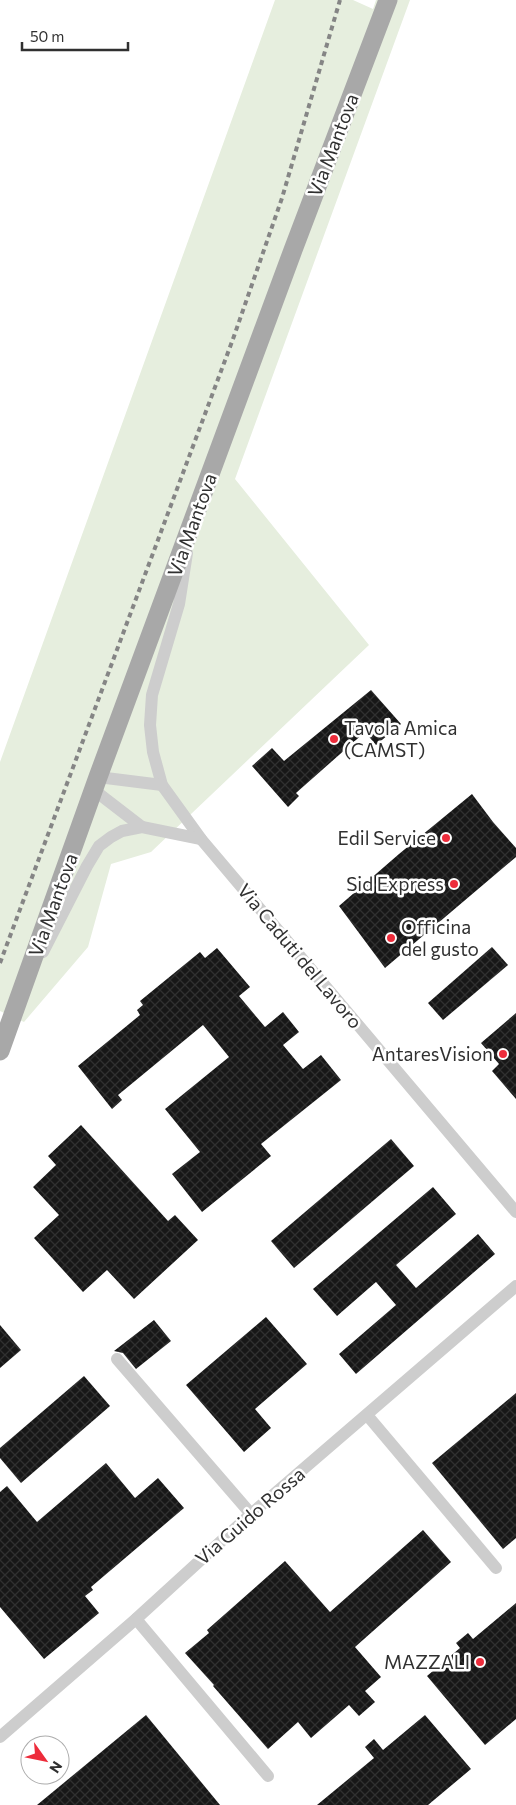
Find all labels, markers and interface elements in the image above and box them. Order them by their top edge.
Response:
scale bar [22,20,129,52]
text: 50 m [30,27,64,45]
street label: Via Mantova [302,90,363,200]
street label: Via Mantova [162,470,221,580]
place label: Tavola Amica (CAMST) [344,716,457,761]
marker: Tavola Amica (CAMST) [328,733,340,745]
place label: Edil Service [338,826,436,849]
marker: Edil Service [440,832,452,844]
street label: Via Mantova [23,850,82,960]
place label: Sid Express [346,872,444,895]
marker: Sid Express [448,878,460,890]
street label: Via Caduti del Lavoro [233,879,368,1033]
place label: Officina del gusto [401,915,479,960]
marker: Officina del gusto [385,932,397,944]
place label: AntaresVision [372,1042,493,1065]
marker: AntaresVision [497,1048,509,1060]
street label: Via Guido Rossa [190,1462,309,1569]
place label: MAZZALI [384,1650,470,1673]
marker: MAZZALI [474,1656,486,1668]
north arrow [20,1735,70,1785]
text: N [46,1758,66,1776]

